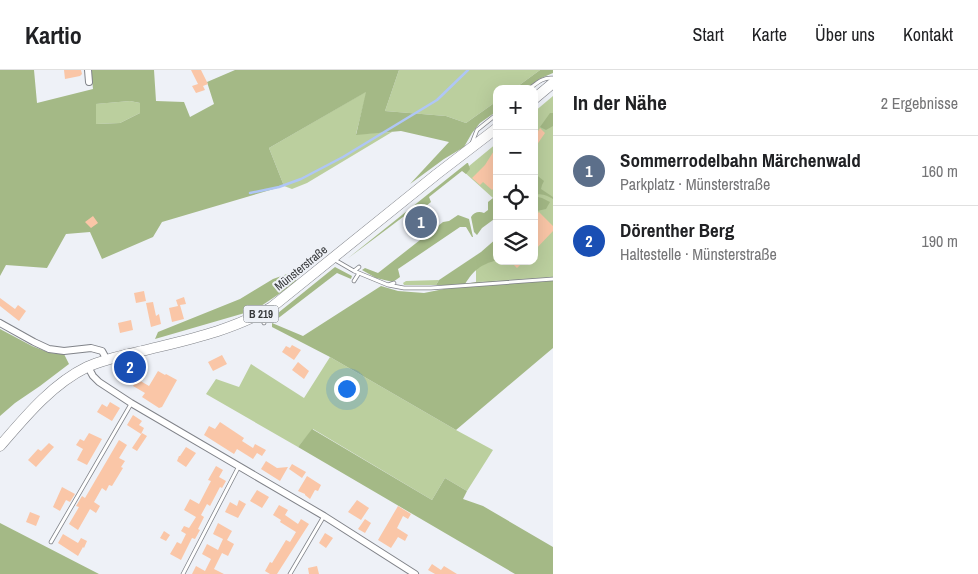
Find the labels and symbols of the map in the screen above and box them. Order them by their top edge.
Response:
pin: 1 [405,203,437,241]
street label: Münsterstraße [271,242,331,294]
road number: B 219 [244,305,278,322]
pin: 2 [114,348,146,386]
your location [334,376,360,402]

